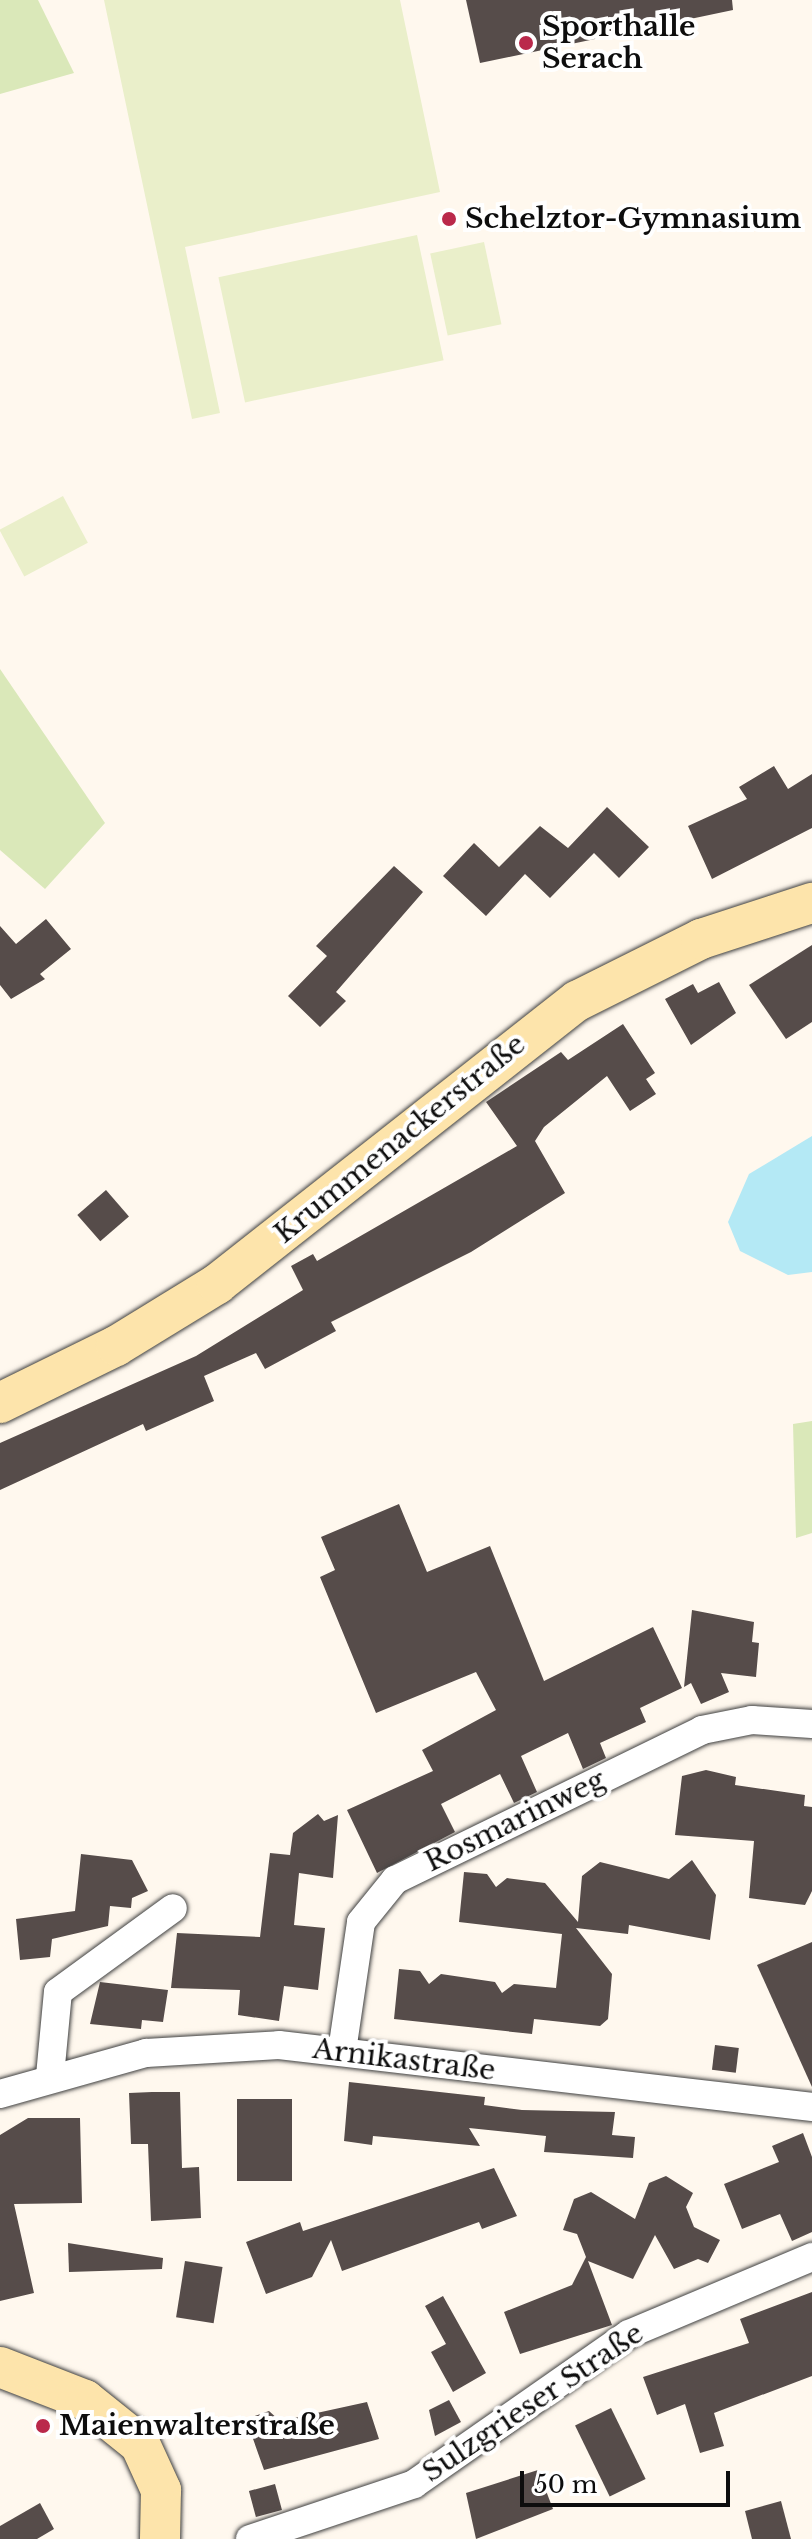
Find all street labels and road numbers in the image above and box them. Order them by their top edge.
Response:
street label: Krummenackerstraße [268,1028,532,1250]
street label: Rosmarinweg [419,1763,611,1879]
street label: Arnikastraße [311,2032,497,2088]
street label: Sulzgrieser Straße [416,2316,650,2490]

